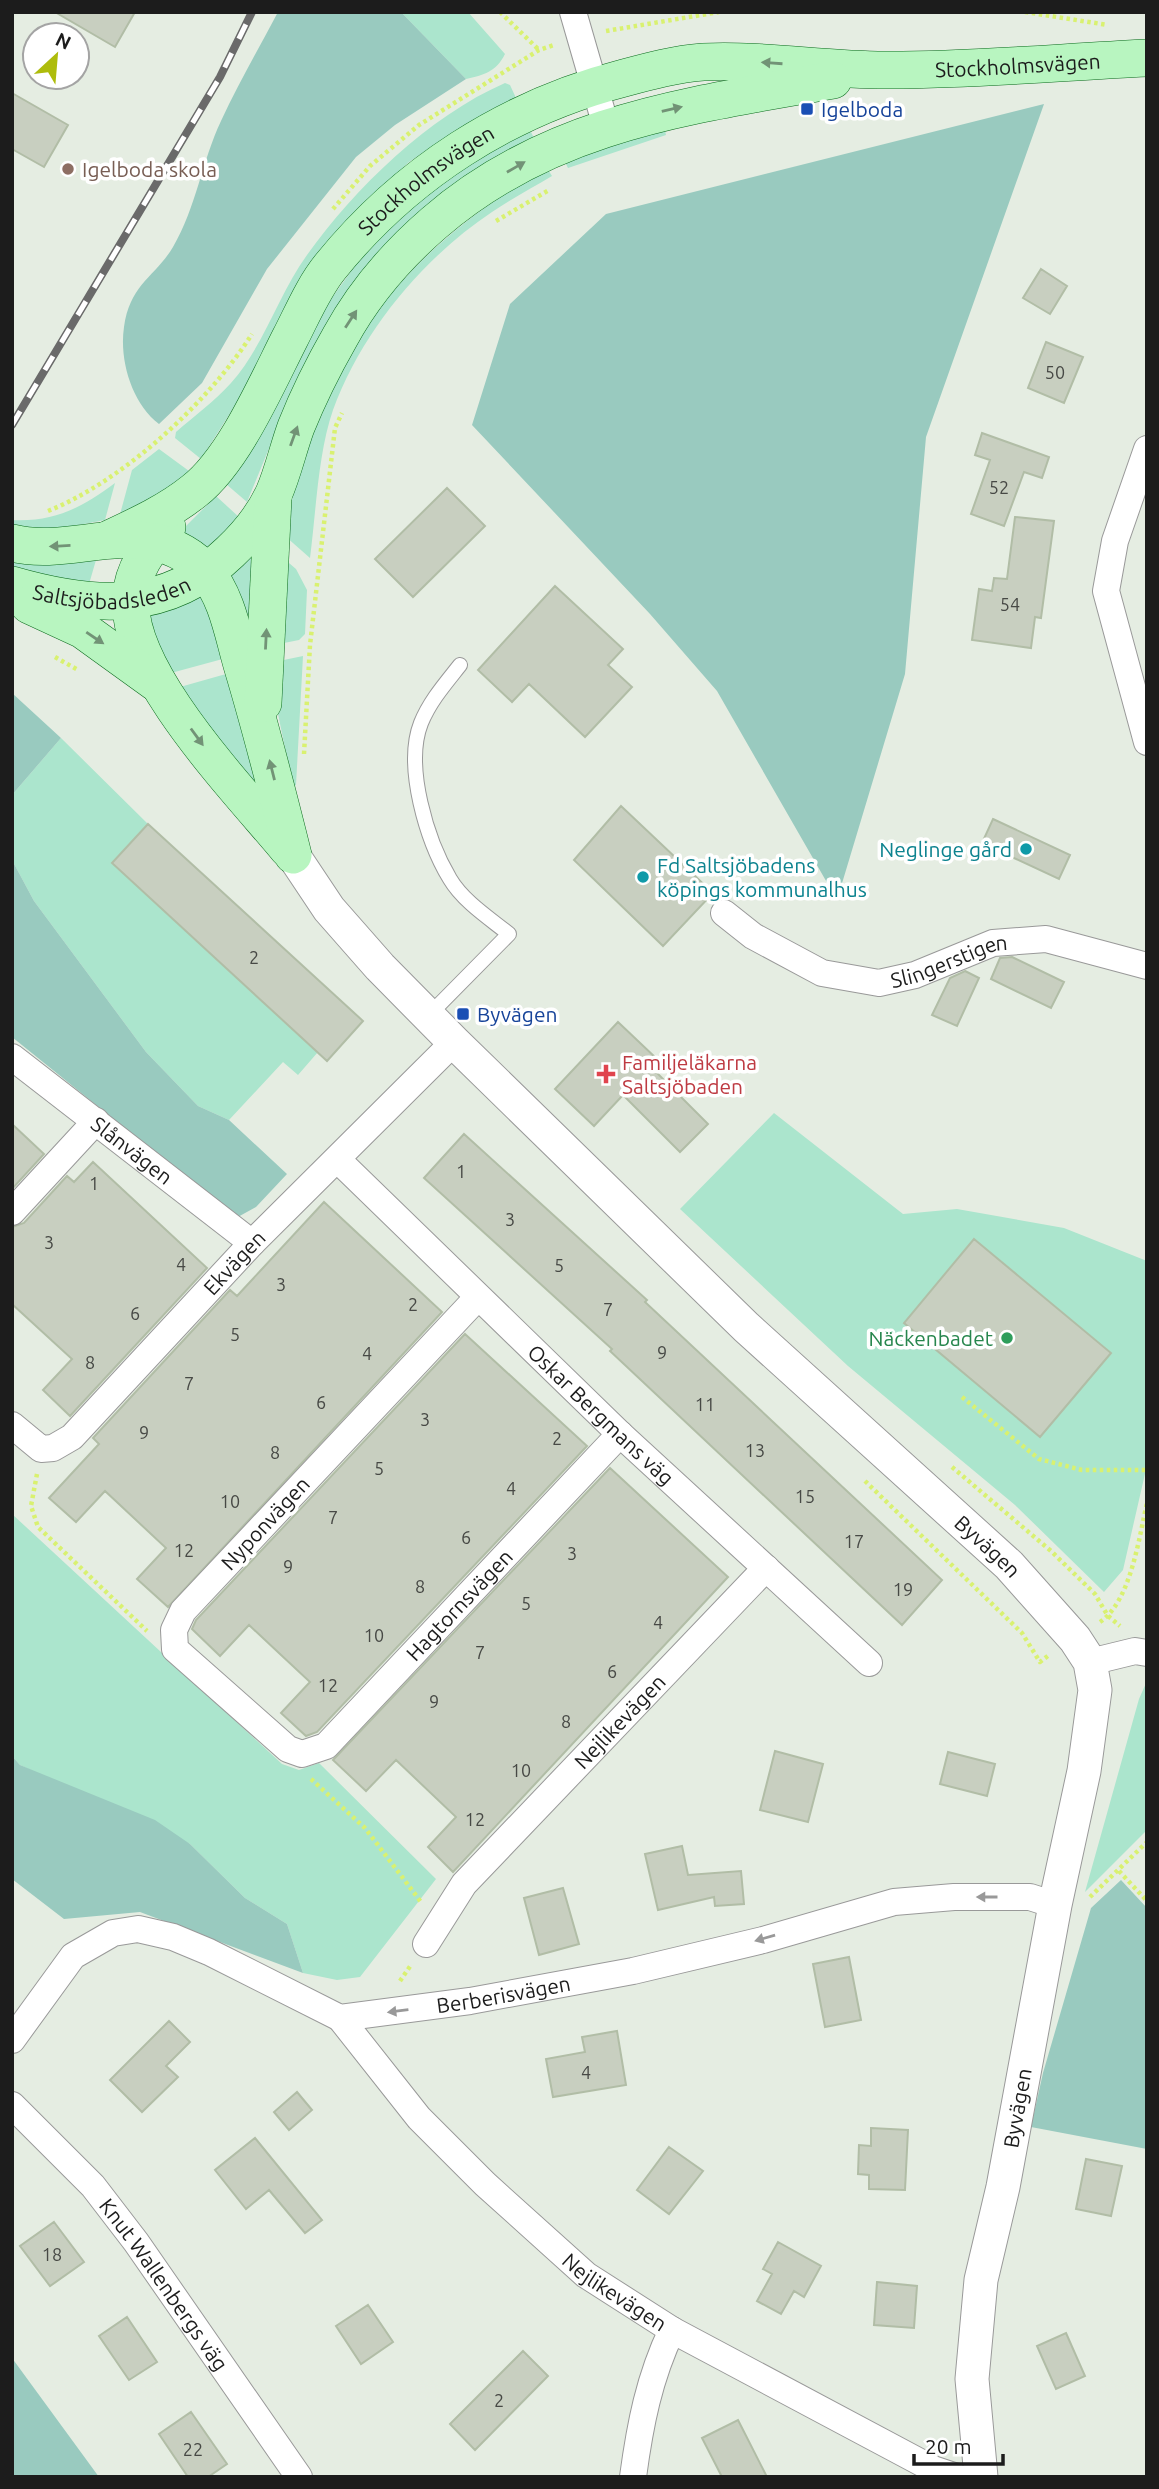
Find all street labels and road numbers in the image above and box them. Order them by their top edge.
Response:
street label: Stockholmsvägen [935,49,1101,81]
street label: Stockholmsvägen [353,120,498,240]
street label: Saltsjöbadsleden [31,571,194,613]
street label: Slingerstigen [888,930,1008,992]
street label: Slånvägen [87,1111,177,1189]
street label: Ekvägen [198,1225,270,1299]
street label: Oskar Bergmans väg [523,1339,679,1490]
street label: Nyponvägen [216,1472,314,1574]
street label: Byvägen [950,1510,1026,1582]
street label: Hagtornsvägen [401,1544,517,1665]
street label: Nejlikevägen [569,1669,670,1773]
street label: Berberisvägen [435,1971,572,2017]
street label: Byvägen [998,2066,1036,2150]
street label: Knut Wallenbergs väg [95,2194,233,2375]
street label: Nejlikevägen [558,2248,671,2336]

